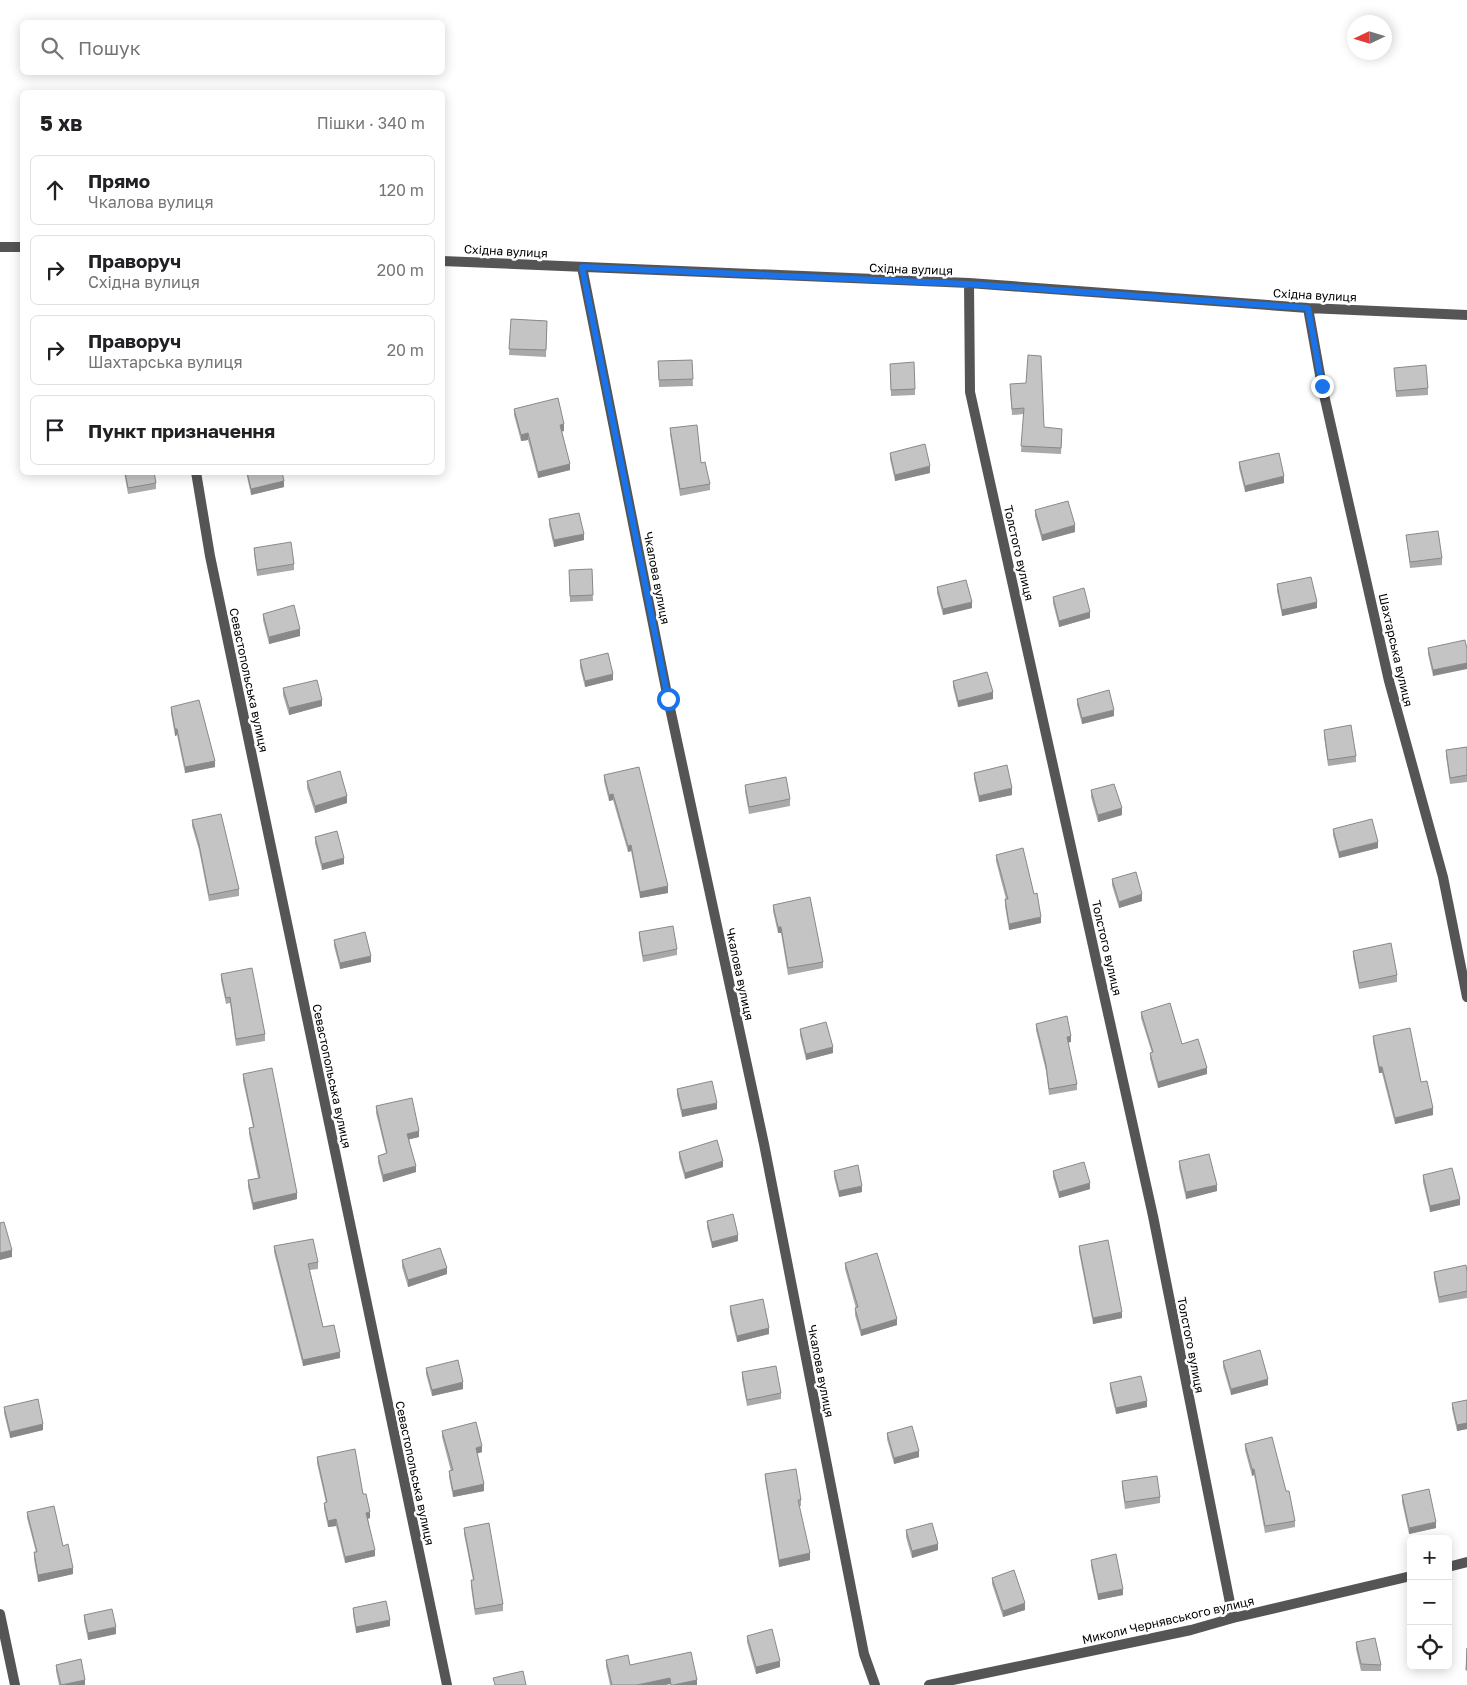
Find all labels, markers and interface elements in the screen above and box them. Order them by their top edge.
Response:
north arrow [1347,15,1392,60]
search box [20,20,445,75]
icon: search [38,34,66,62]
text: Пошук [78,36,141,59]
text: 5 хв [40,110,82,136]
text: Пішки · 340 m [317,113,425,133]
text: Прямо [88,169,150,192]
icon: ahead [41,176,69,204]
text: 120 m [379,180,424,200]
text: Чкалова вулиця [88,192,214,212]
street label: Східна вулиця [464,241,548,261]
text: Праворуч [88,249,181,272]
icon: right [41,256,69,284]
text: 200 m [377,260,424,280]
street label: Східна вулиця [869,260,953,278]
text: Східна вулиця [88,272,200,292]
street label: Східна вулиця [1273,285,1357,305]
text: Праворуч [88,329,181,352]
icon: right [41,336,69,364]
text: 20 m [387,340,424,360]
text: Шахтарська вулиця [88,352,243,372]
route end [1311,375,1334,398]
icon: arrive [41,416,69,444]
text: Пункт призначення [88,419,275,442]
street label: Толстого вулиця [1001,504,1037,602]
street label: Чкалова вулиця [641,530,673,626]
street label: Шахтарська вулиця [1376,592,1416,708]
street label: Севастопольська вулиця [226,607,272,753]
route start [657,688,680,711]
street label: Толстого вулиця [1089,899,1125,997]
street label: Чкалова вулиця [723,926,757,1022]
street label: Севастопольська вулиця [309,1003,355,1149]
street label: Толстого вулиця [1174,1296,1208,1394]
street label: Чкалова вулиця [805,1323,837,1419]
street label: Севастопольська вулиця [392,1400,438,1546]
map controls [1407,1535,1452,1670]
button: + [1407,1535,1452,1580]
button: − [1407,1580,1452,1625]
street label: Миколи Чернявського вулиця [1081,1593,1255,1647]
button: locate [1407,1625,1452,1670]

